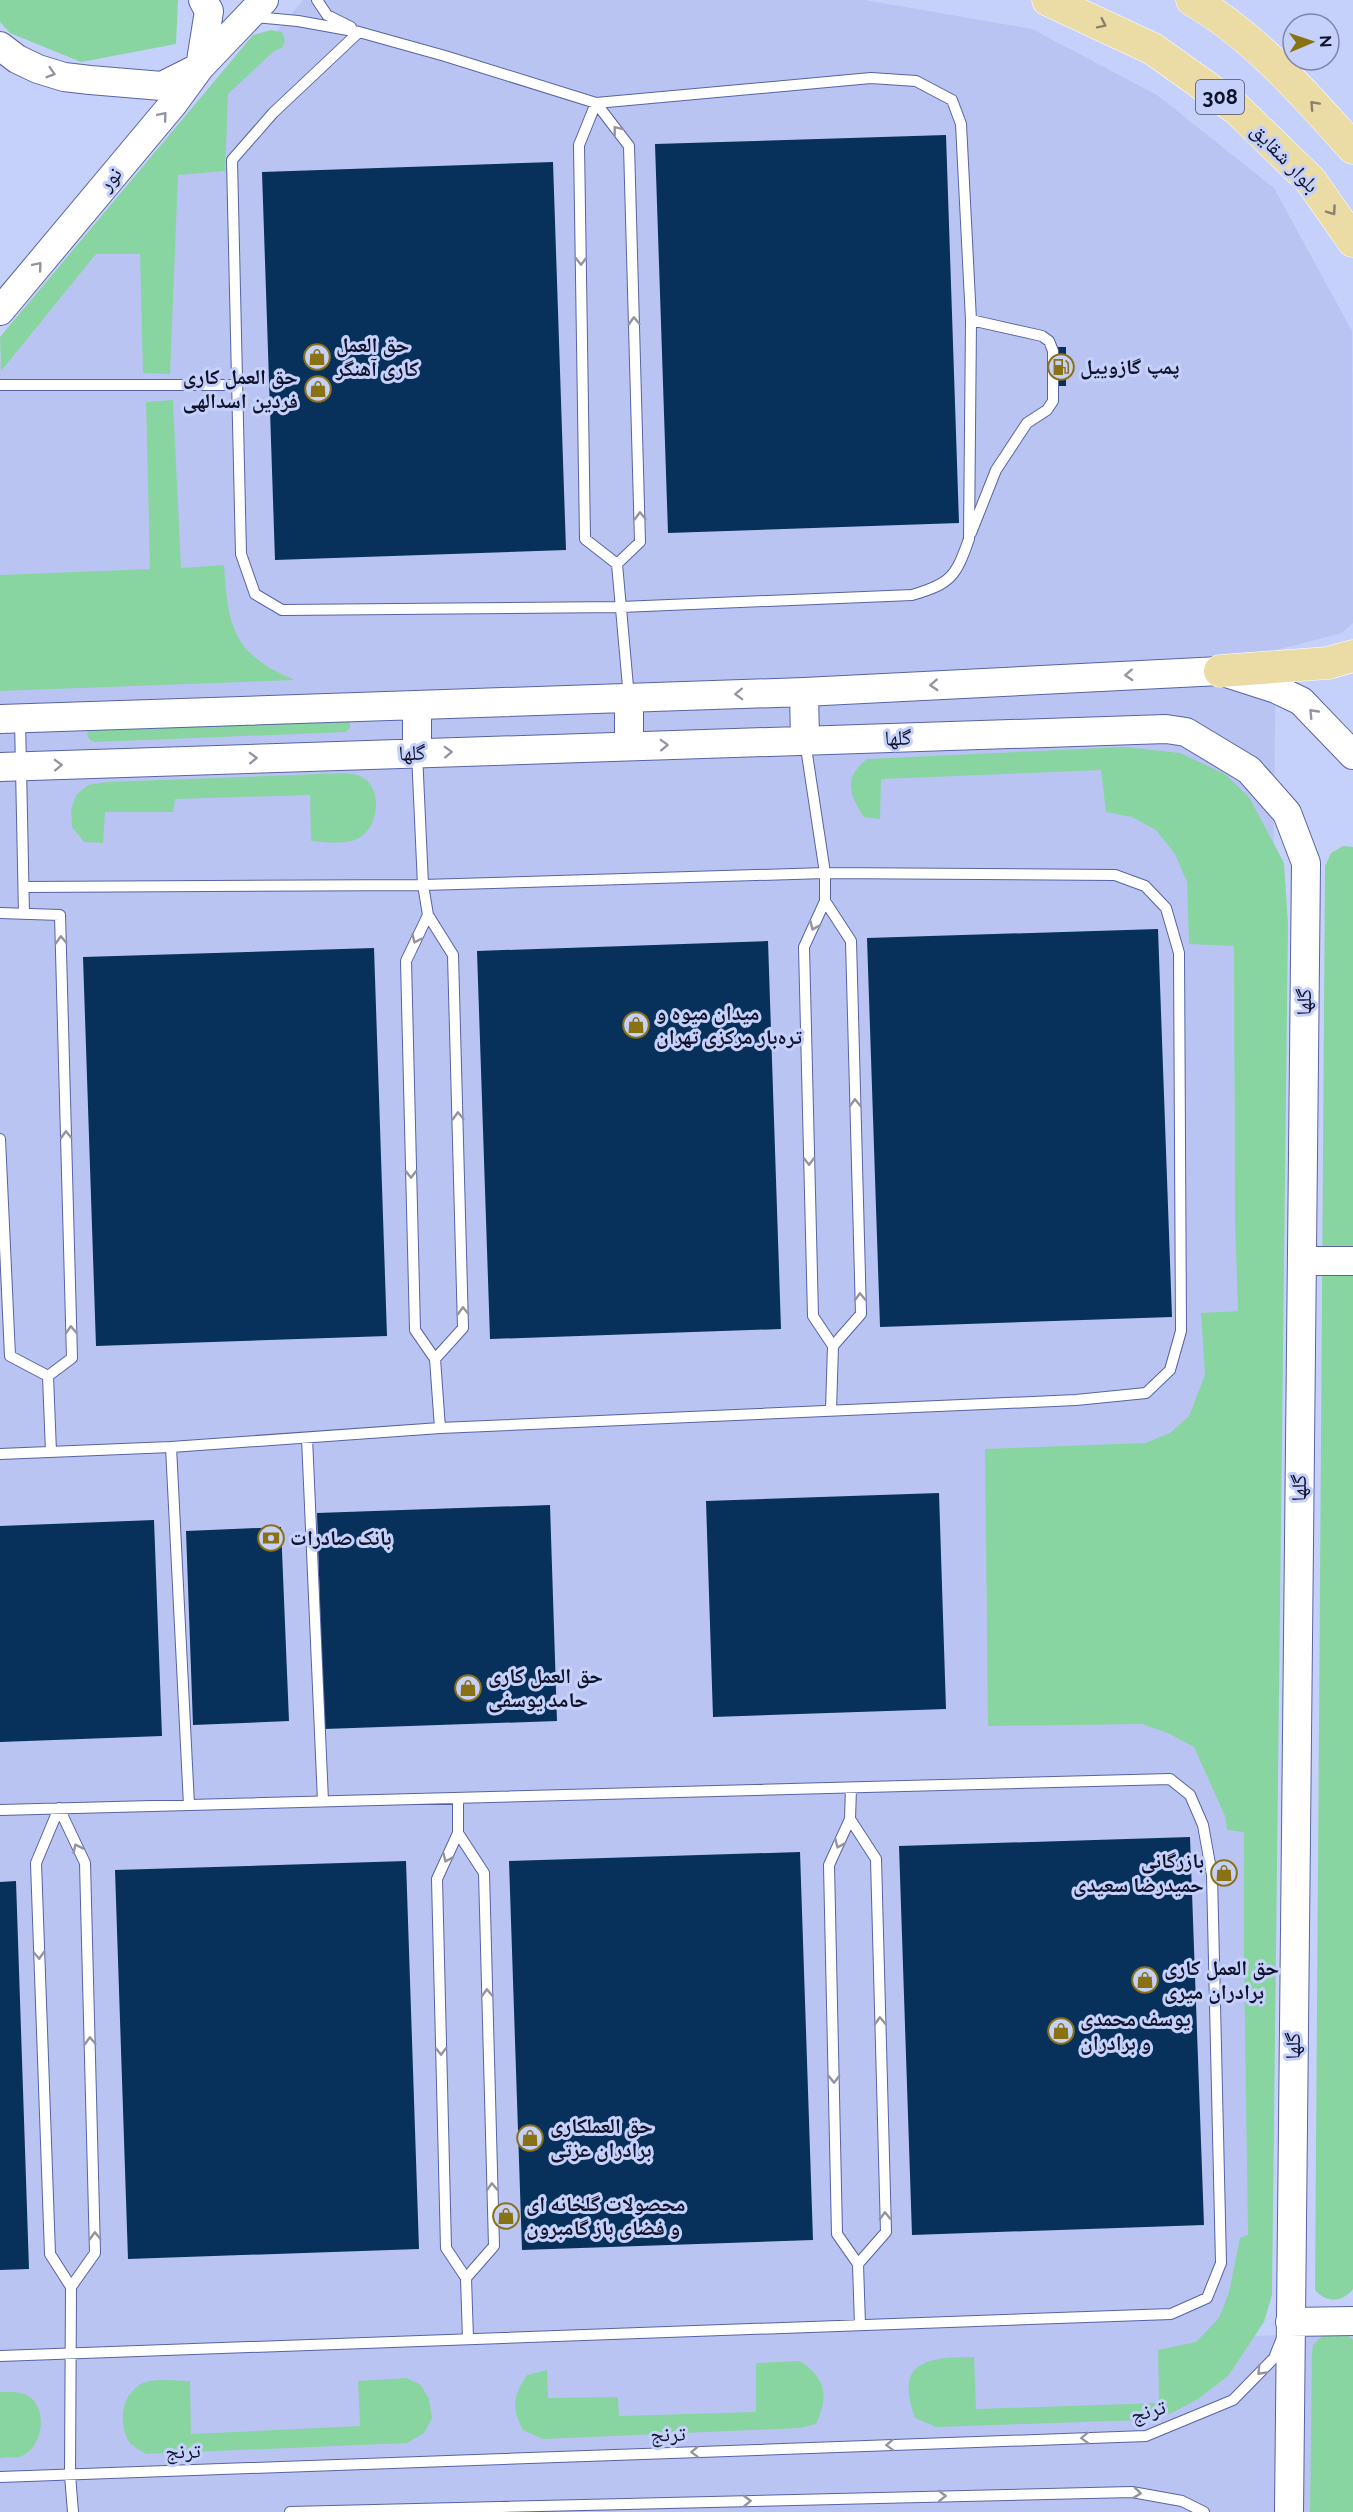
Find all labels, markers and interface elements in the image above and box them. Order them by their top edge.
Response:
north arrow [1281,12,1341,72]
one-way arrow [1095,16,1106,28]
text: N [1316,35,1335,48]
one-way arrow [45,66,56,78]
road number: 308 [1196,80,1244,114]
one-way arrow [1310,101,1321,112]
one-way arrow [156,112,167,123]
street label: بلوار شقایق [1245,118,1325,198]
one-way arrow [613,126,624,137]
street label: نور [92,162,127,197]
one-way arrow [1325,204,1336,215]
one-way arrow [575,256,587,265]
one-way arrow [30,262,41,273]
one-way arrow [628,316,640,325]
place label: حق العمل کاری آهنگر [335,332,419,381]
shop icon: حق العمل کاری آهنگر [302,342,332,372]
fuel station icon: پمپ گازوییل [1046,352,1076,382]
place label: پمپ گازوییل [1080,354,1180,380]
place label: حق العمل کاری فردین اسدالهی [183,364,298,414]
shop icon: حق العمل کاری فردین اسدالهی [303,374,333,404]
one-way arrow [633,511,646,520]
one-way arrow [1124,669,1133,682]
one-way arrow [930,679,939,692]
one-way arrow [735,688,744,701]
one-way arrow [1309,709,1320,719]
street label: گلها [884,725,912,750]
one-way arrow [660,739,669,752]
street label: گلها [398,740,426,765]
one-way arrow [444,746,453,759]
one-way arrow [249,752,258,765]
one-way arrow [54,758,63,771]
one-way arrow [809,919,821,930]
one-way arrow [411,933,423,944]
one-way arrow [55,935,67,944]
street label: گلها [1291,988,1316,1016]
place label: میدان میوه و تره‌بار مرکزی تهران [656,1000,802,1049]
shop icon: میدان میوه و تره‌بار مرکزی تهران [621,1010,651,1040]
one-way arrow [849,1098,861,1107]
one-way arrow [451,1112,464,1121]
one-way arrow [60,1130,72,1139]
one-way arrow [803,1156,815,1165]
one-way arrow [405,1170,417,1179]
one-way arrow [854,1293,867,1302]
one-way arrow [456,1307,469,1316]
one-way arrow [65,1325,77,1334]
street label: گلها [1286,1474,1311,1502]
bank icon: بانک صادرات [256,1523,286,1553]
place label: بانک صادرات [290,1525,391,1550]
place label: حق العمل کاری حامد یوسفی [488,1663,603,1713]
shop icon: حق العمل کاری حامد یوسفی [453,1673,483,1703]
one-way arrow [834,1838,846,1849]
one-way arrow [73,1843,85,1854]
place label: بازرگانی حمیدرضا سعیدی [1073,1848,1204,1897]
one-way arrow [442,1851,454,1862]
shop icon: بازرگانی حمیدرضا سعیدی [1209,1858,1239,1888]
one-way arrow [33,1950,46,1959]
place label: حق العمل کاری برادران میری [1164,1955,1279,2004]
shop icon: حق العمل کاری برادران میری [1130,1965,1160,1995]
one-way arrow [481,1988,493,1997]
place label: یوسف محمدی و برادران [1080,2006,1191,2055]
one-way arrow [874,2016,886,2025]
shop icon: یوسف محمدی و برادران [1046,2016,1076,2046]
street label: گلها [1280,2032,1305,2060]
one-way arrow [83,2036,96,2045]
one-way arrow [435,2046,447,2055]
one-way arrow [828,2074,840,2083]
place label: حق العملکاری برادران عزتی [550,2113,653,2163]
shop icon: حق العملکاری برادران عزتی [515,2123,545,2153]
one-way arrow [486,2183,499,2192]
place label: محصولات گلخانه ای و فضای باز گامبرون [526,2191,685,2240]
shop icon: محصولات گلخانه ای و فضای باز گامبرون [491,2201,521,2231]
one-way arrow [879,2211,891,2220]
one-way arrow [88,2231,101,2240]
one-way arrow [1257,2364,1268,2375]
street label: ترنج [1127,2394,1169,2428]
street label: ترنج [650,2420,686,2448]
one-way arrow [1081,2432,1090,2445]
street label: ترنج [165,2437,201,2465]
one-way arrow [886,2439,895,2452]
one-way arrow [691,2446,700,2459]
one-way arrow [1132,2486,1142,2499]
one-way arrow [938,2490,947,2502]
one-way arrow [743,2495,752,2507]

